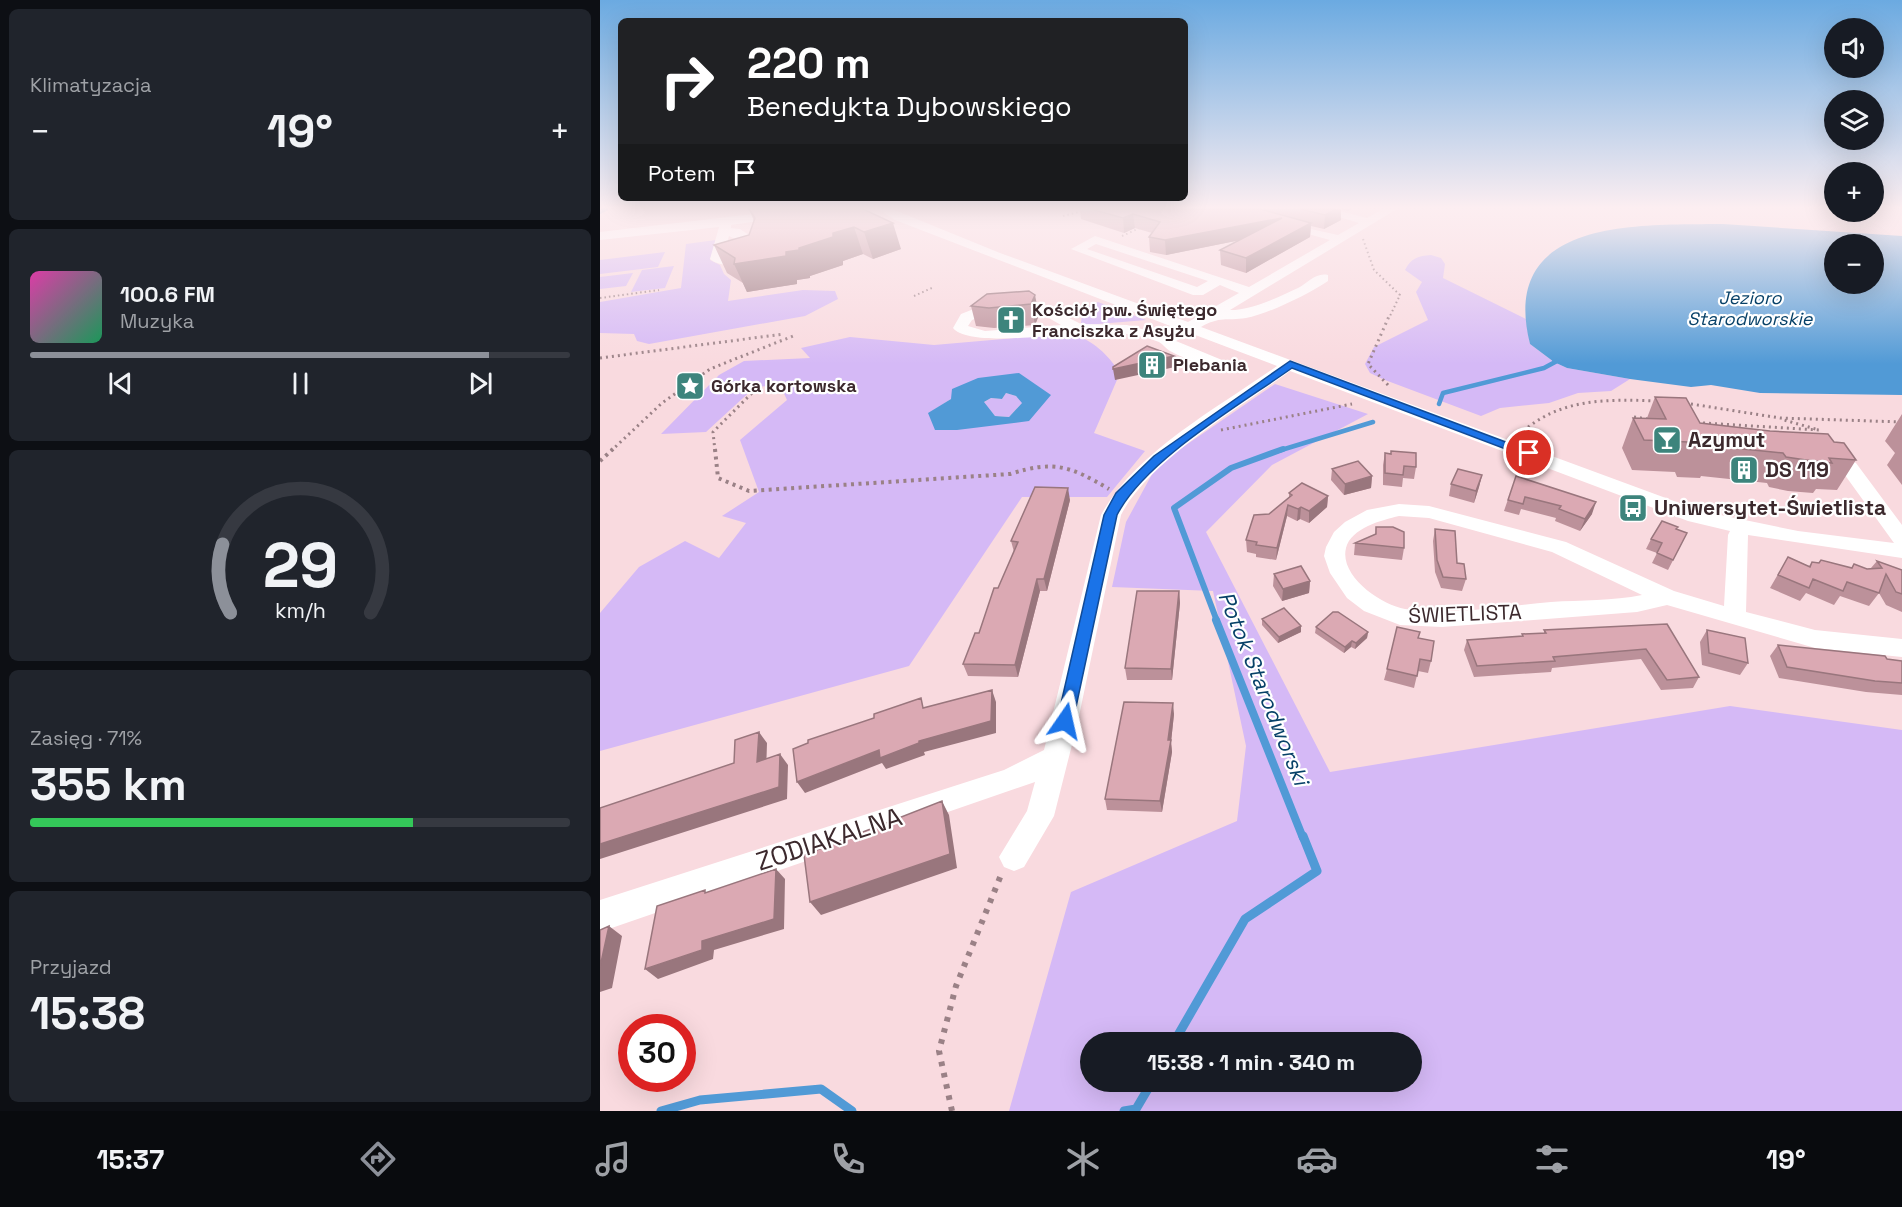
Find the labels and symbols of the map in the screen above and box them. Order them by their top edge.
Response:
water label: Jezioro Starodworskie [1688,286,1814,330]
place label: Kościół pw. Świętego Franciszka z Asyżu [1032,298,1217,342]
church icon: Kościół pw. Świętego Franciszka z Asyżu [995,304,1027,336]
building icon: Plebania [1136,349,1168,381]
place label: Plebania [1173,353,1248,376]
place icon: Górka kortowska [674,370,706,402]
place label: Górka kortowska [711,374,857,397]
bar icon: Azymut [1651,424,1683,456]
place label: Azymut [1688,426,1765,453]
pin [1503,427,1554,478]
building icon: DS 119 [1728,454,1760,486]
place label: DS 119 [1765,456,1829,483]
bus stop icon: Uniwersytet-Świetlista [1617,492,1649,524]
place label: Uniwersytet-Świetlista [1654,494,1886,521]
water label: Potok Starodworski [1212,587,1317,791]
street label: ŚWIETLISTA [1408,598,1522,629]
position arrow [1033,689,1097,753]
street label: ZODIAKALNA [752,799,906,879]
speed limit sign: 30 [618,1014,696,1092]

